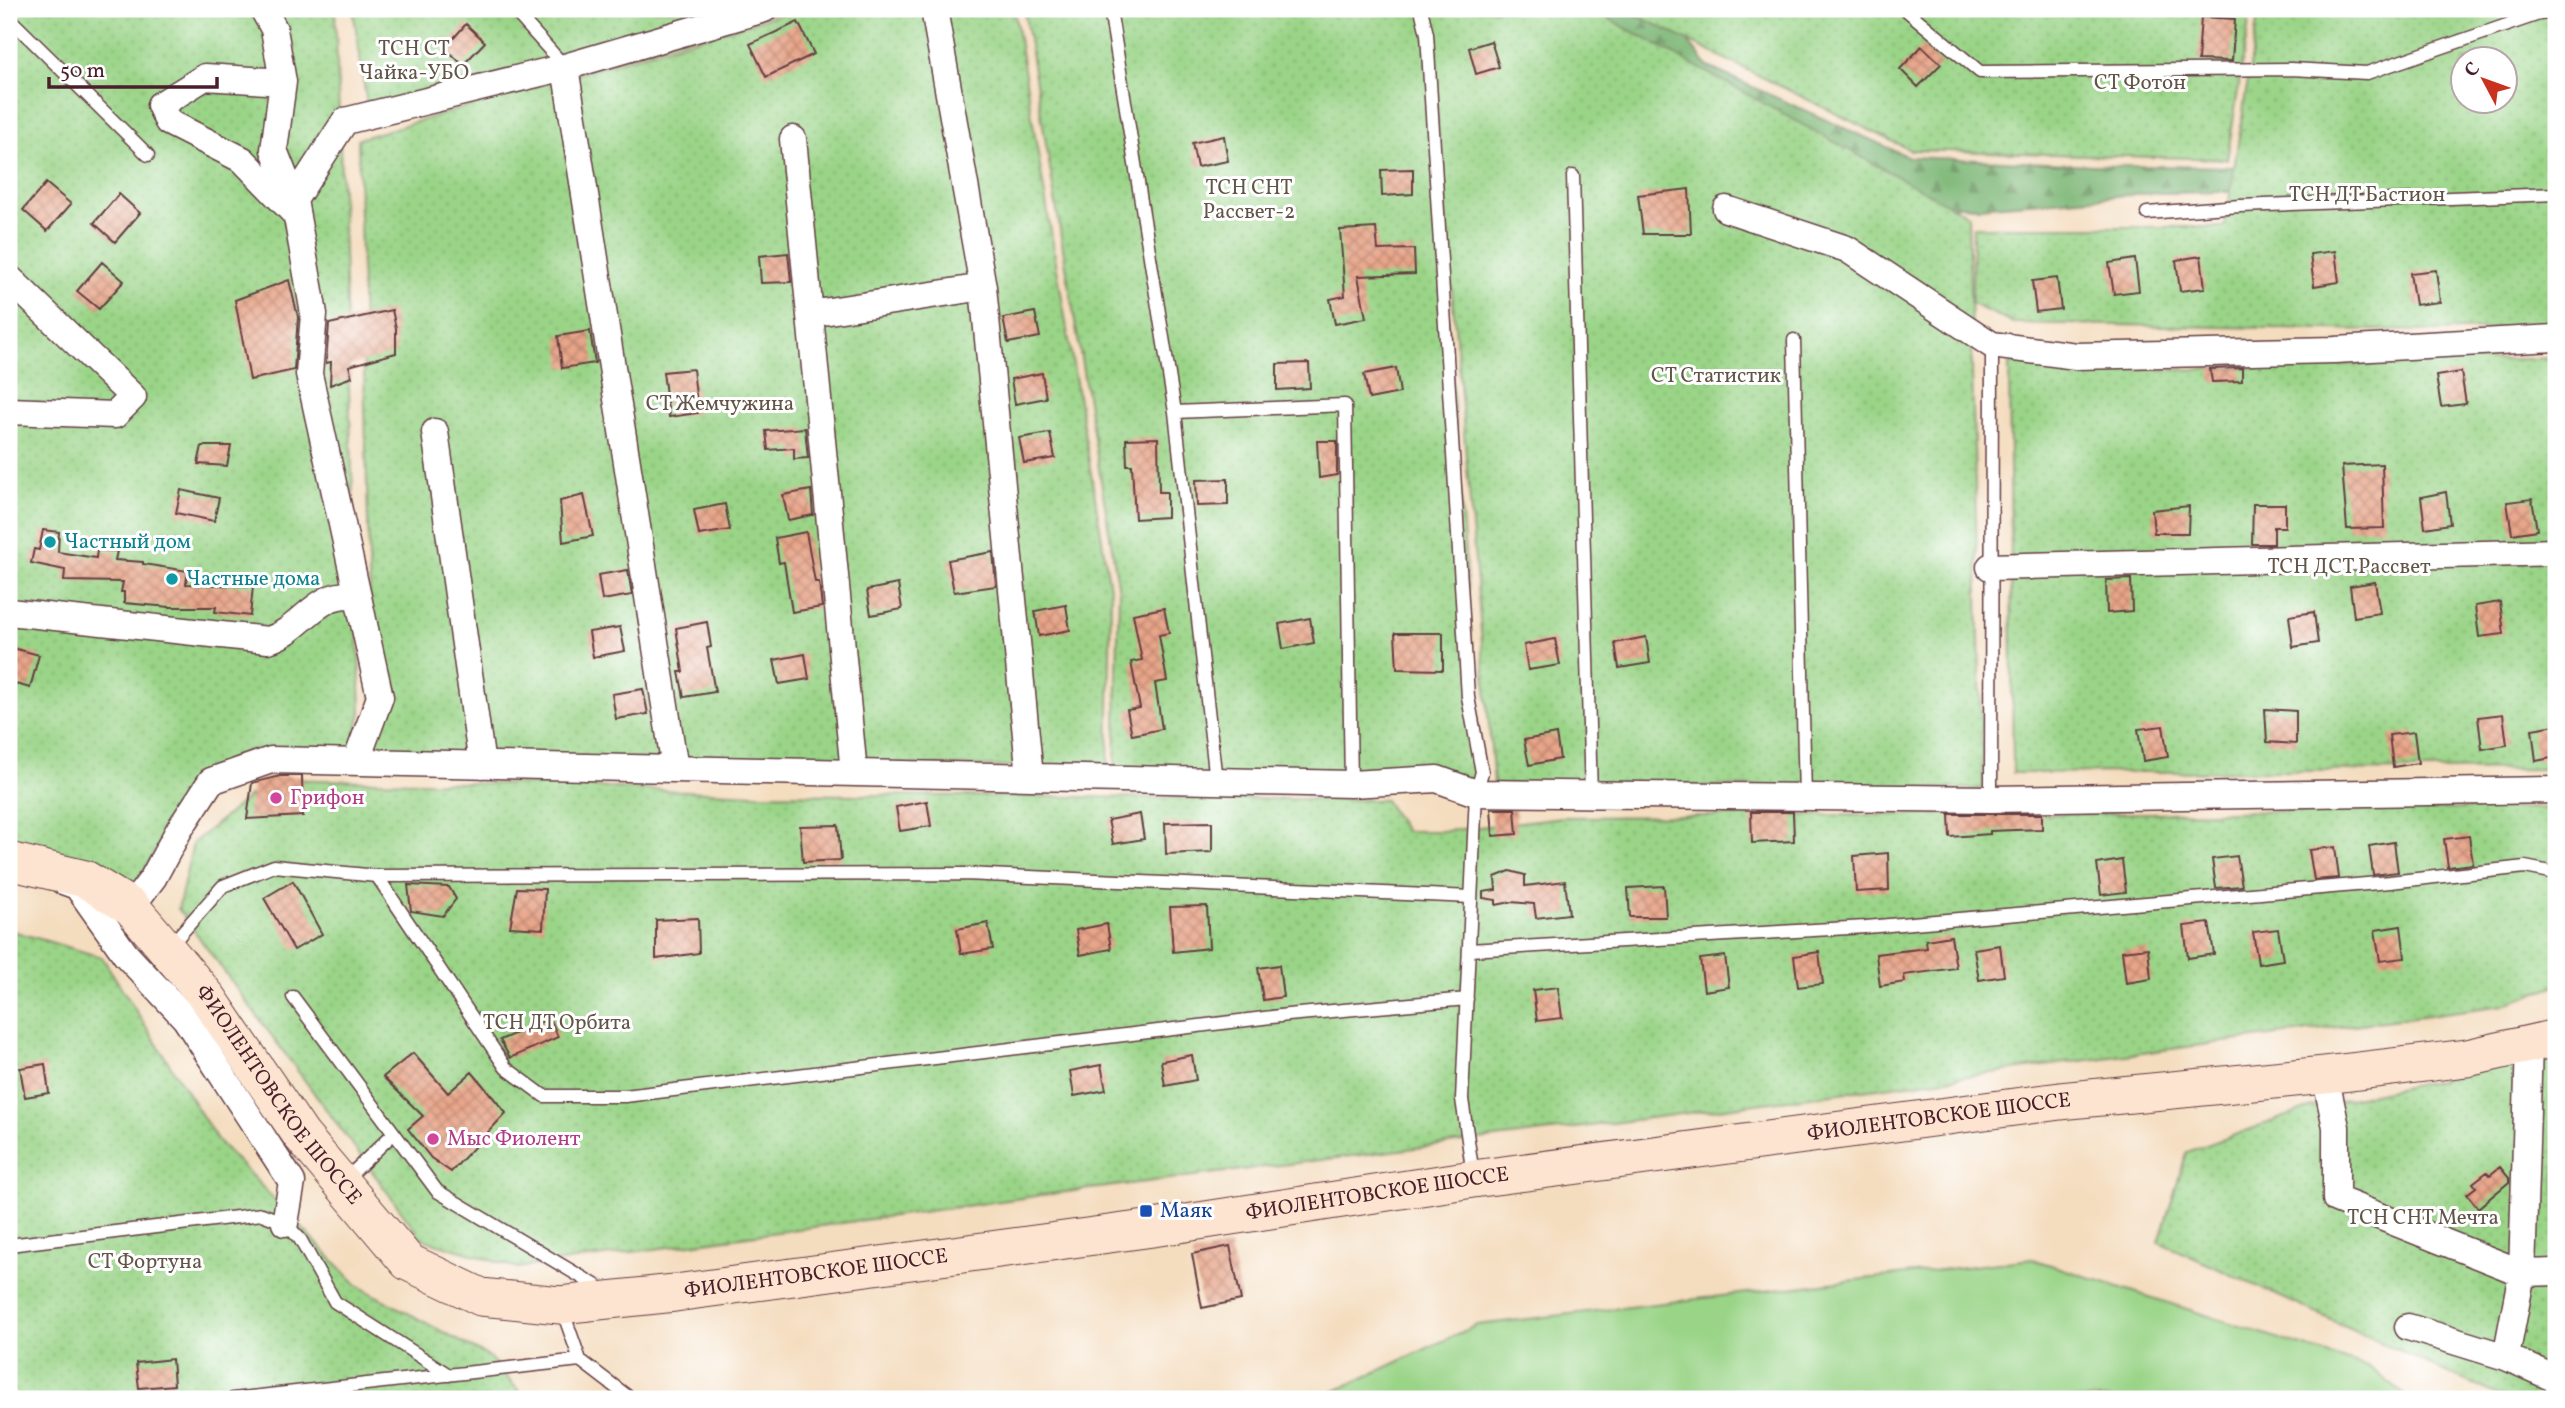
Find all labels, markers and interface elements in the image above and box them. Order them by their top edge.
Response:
park label: ТСН СТ Чайка-УБО [359,35,469,88]
scale bar [49,46,217,90]
north arrow [2450,46,2520,116]
text: 50 m [60,57,105,86]
text: С [2459,57,2486,83]
park label: СТ Фотон [2094,69,2186,98]
park label: ТСН СНТ Рассвет-2 [1203,174,1295,227]
park label: ТСН ДТ Бастион [2289,181,2445,210]
park label: СТ Статистик [1651,362,1781,391]
park label: СТ Жемчужина [646,390,794,419]
place label: Частный дом [64,528,191,557]
marker: Частный дом [42,534,58,550]
park label: ТСН ДСТ Рассвет [2267,553,2431,582]
place label: Частные дома [186,565,321,594]
marker: Частные дома [164,571,180,587]
place label: Грифон [290,784,365,813]
marker: Грифон [268,790,284,806]
street label: ФИОЛЕНТОВСКОЕ ШОССЕ [188,979,368,1211]
park label: ТСН ДТ Орбита [483,1009,631,1038]
street label: ФИОЛЕНТОВСКОЕ ШОССЕ [1805,1086,2072,1149]
place label: Мыс Фиолент [447,1125,581,1154]
marker: Мыс Фиолент [425,1131,441,1147]
street label: ФИОЛЕНТОВСКОЕ ШОССЕ [1244,1160,1511,1228]
place label: Маяк [1160,1197,1212,1226]
marker: Маяк [1138,1203,1154,1219]
park label: ТСН СНТ Мечта [2347,1204,2499,1233]
street label: ФИОЛЕНТОВСКОЕ ШОССЕ [682,1242,950,1306]
park label: СТ Фортуна [88,1248,202,1277]

